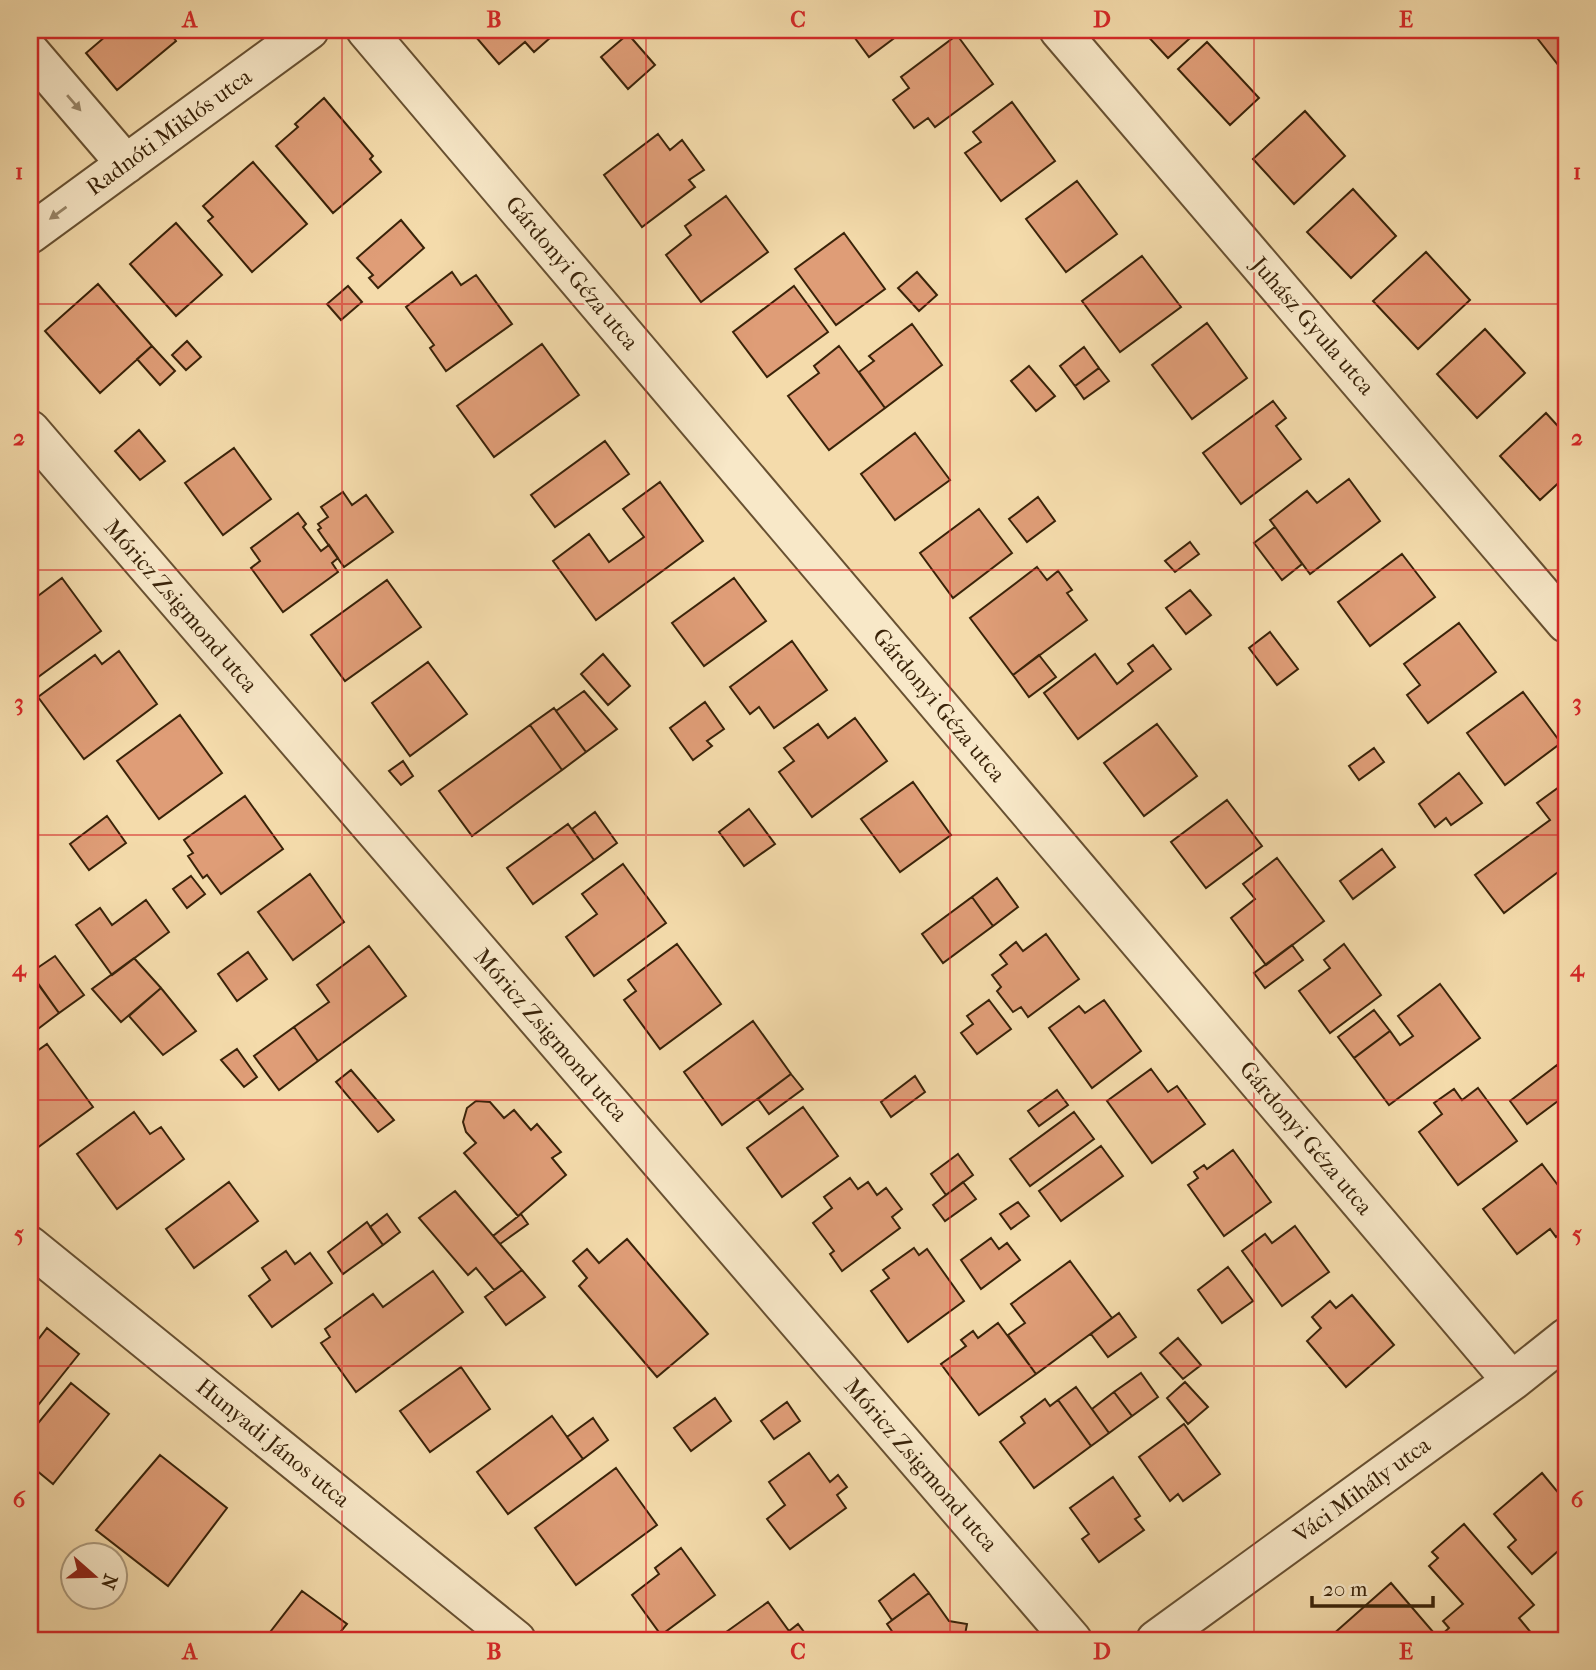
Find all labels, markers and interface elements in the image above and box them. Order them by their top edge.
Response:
text: A [181,6,199,33]
text: B [487,6,502,33]
text: C [790,6,806,33]
text: D [1093,6,1111,33]
text: E [1399,6,1413,33]
street label: Radnóti Miklós utca [81,63,257,201]
one-way arrow [66,95,81,112]
text: 1 [15,158,23,185]
text: 1 [1573,158,1581,185]
street label: Gárdonyi Géza utca [500,191,644,356]
one-way arrow [49,206,67,220]
street label: Juhász Gyula utca [1245,250,1380,401]
text: 2 [13,424,25,451]
text: 2 [1571,424,1583,451]
street label: Móricz Zsigmond utca [99,514,264,698]
street label: Gárdonyi Géza utca [867,623,1011,788]
text: 3 [14,689,24,716]
text: 3 [1572,689,1582,716]
street label: Móricz Zsigmond utca [469,943,634,1127]
text: 4 [11,955,27,982]
text: 4 [1569,955,1585,982]
street label: Gárdonyi Géza utca [1234,1056,1378,1221]
text: 5 [14,1220,24,1247]
text: 5 [1572,1220,1582,1247]
street label: Hunyadi János utca [191,1373,355,1513]
street label: Móricz Zsigmond utca [839,1373,1004,1557]
street label: Váci Mihály utca [1288,1431,1436,1549]
text: 6 [13,1486,26,1513]
text: 6 [1571,1486,1584,1513]
north arrow [60,1540,130,1610]
scale bar [1312,1565,1433,1609]
text: N [96,1571,122,1593]
text: 20 m [1323,1577,1368,1601]
text: A [181,1638,199,1665]
text: B [487,1638,502,1665]
text: C [790,1638,806,1665]
text: D [1093,1638,1111,1665]
text: E [1399,1638,1413,1665]

